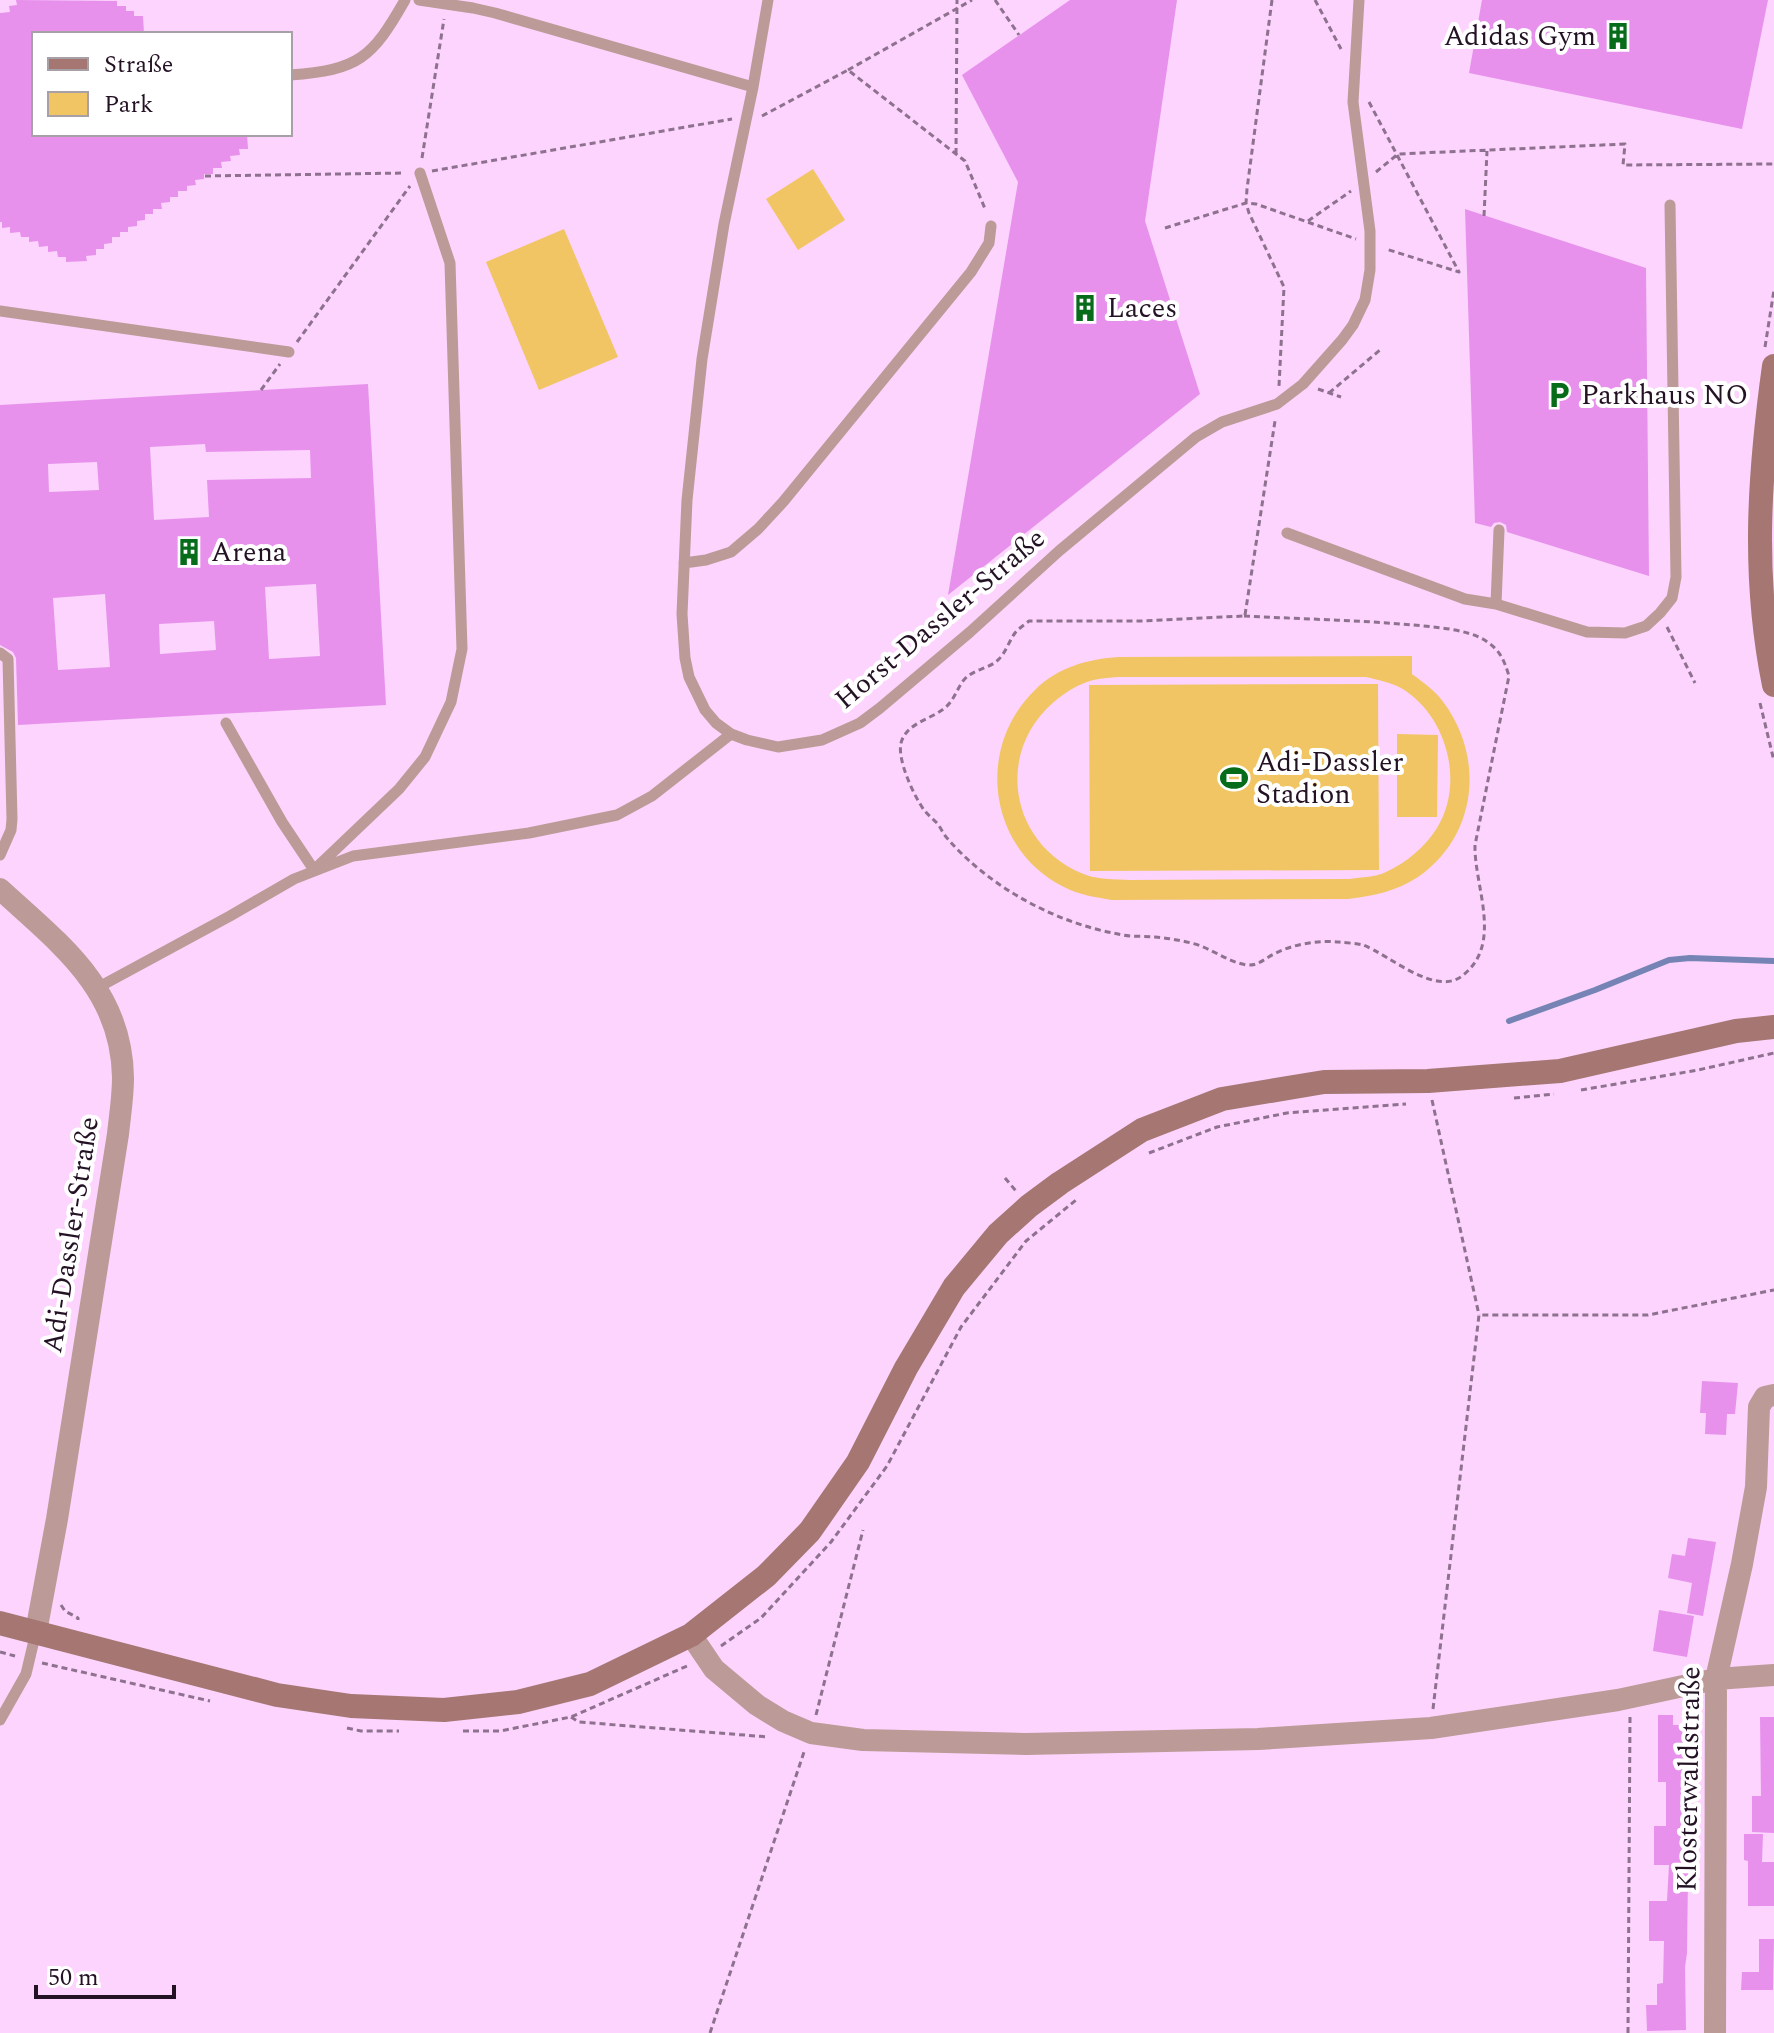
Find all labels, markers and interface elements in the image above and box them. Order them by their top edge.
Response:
place label: Adidas Gym [1444,15,1596,58]
building icon: Adidas Gym [1603,21,1633,51]
legend [32,32,292,136]
text: Straße [104,47,173,83]
text: Park [104,87,154,123]
place label: Laces [1107,287,1177,330]
building icon: Laces [1070,293,1100,323]
place label: Parkhaus NO [1581,374,1748,417]
parking icon: Parkhaus NO [1544,380,1574,410]
street label: Horst-Dassler-Straße [825,518,1055,720]
place label: Arena [211,531,287,574]
building icon: Arena [174,537,204,567]
place label: Adi-Dassler Stadion [1256,741,1404,816]
sports icon: Adi-Dassler Stadion [1219,763,1249,793]
street label: Adi-Dassler-Straße [31,1114,111,1356]
street label: Klosterwaldstraße [1666,1666,1712,1892]
scale bar [36,1949,174,1999]
text: 50 m [48,1960,99,1996]

